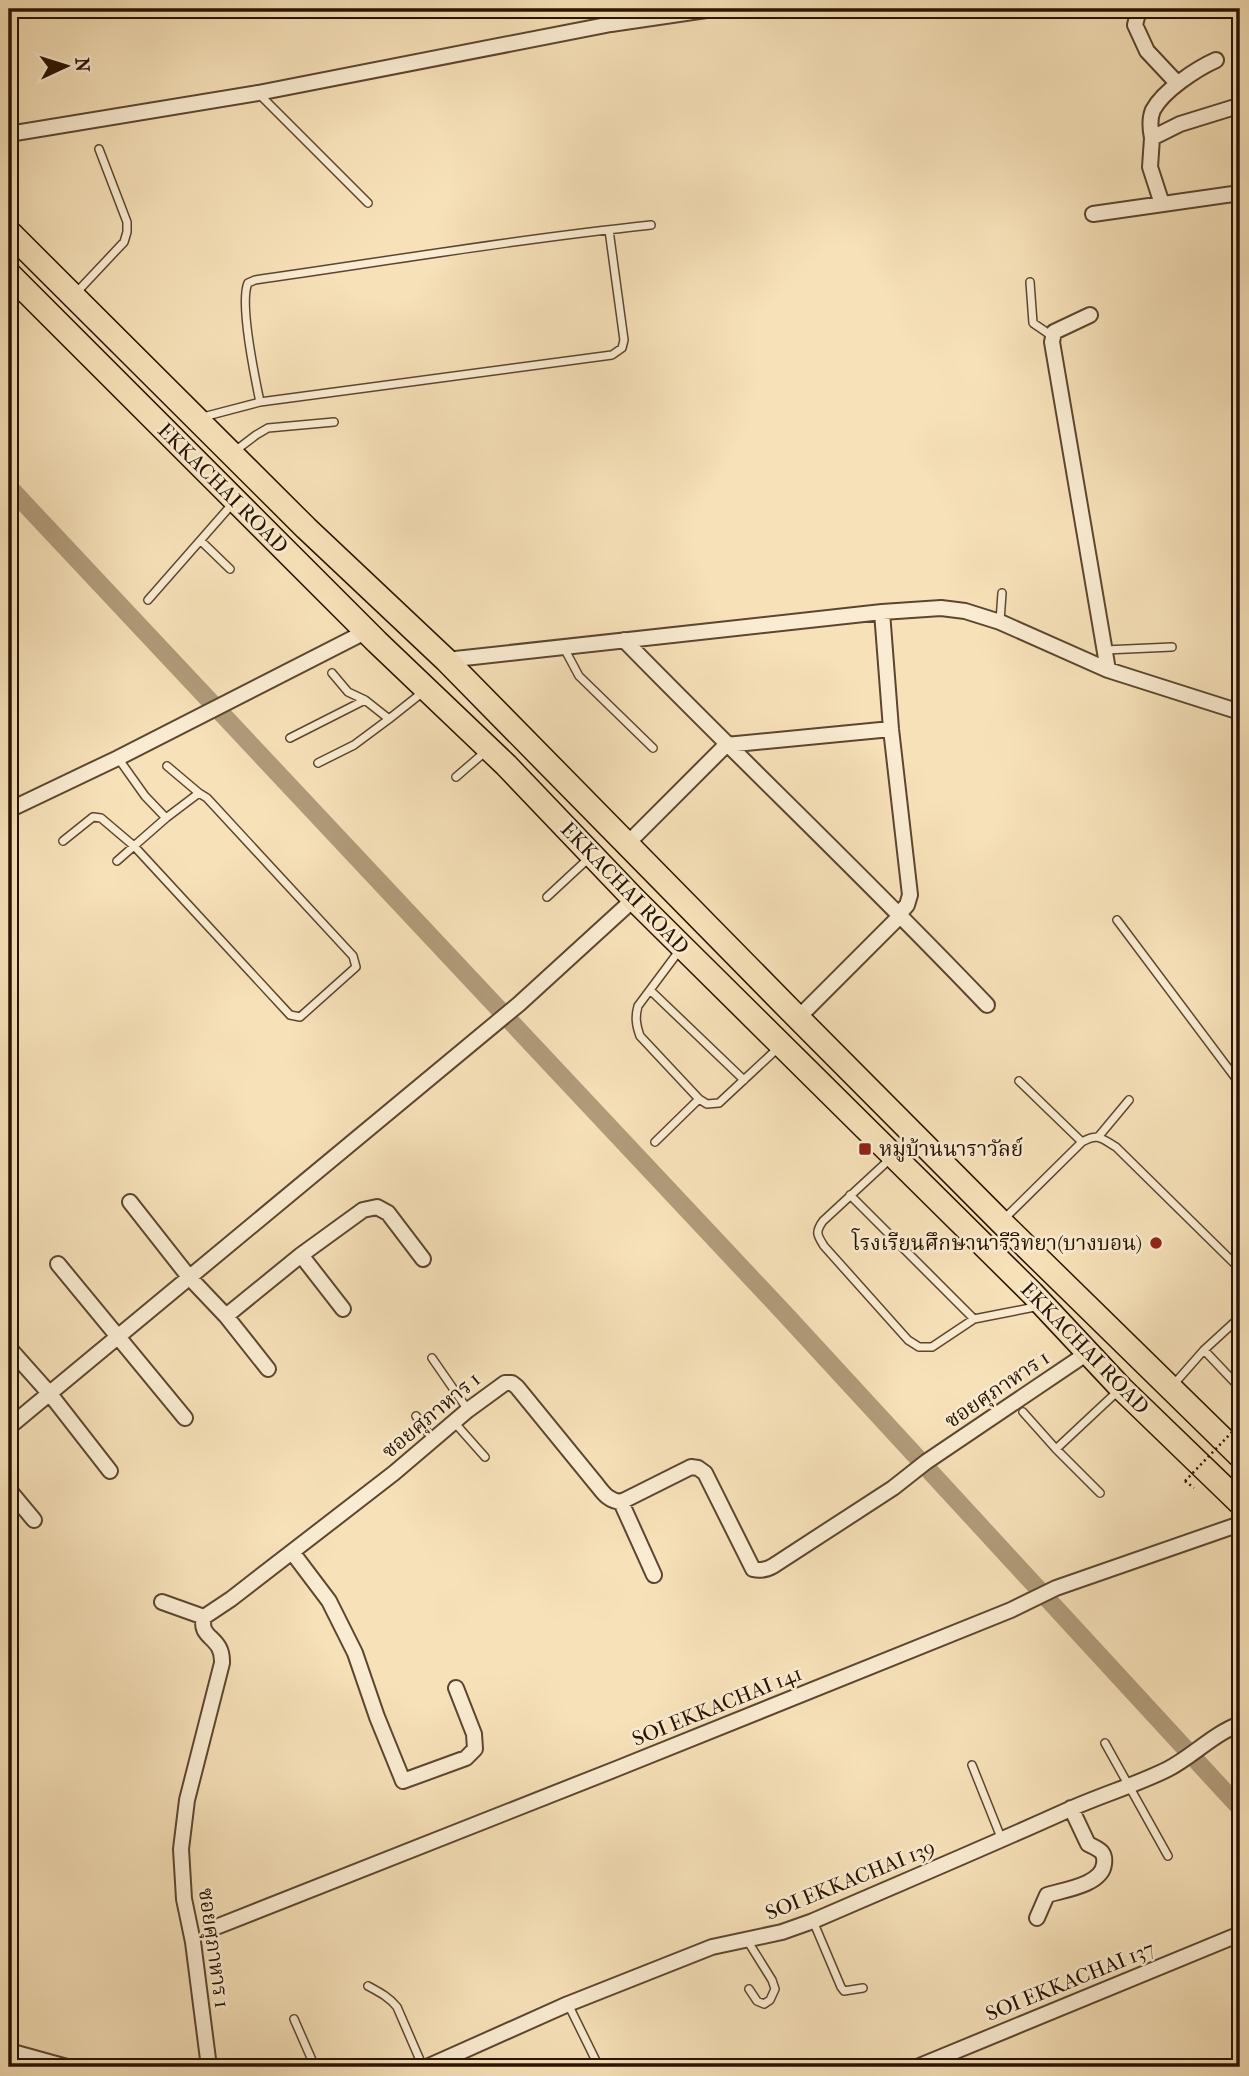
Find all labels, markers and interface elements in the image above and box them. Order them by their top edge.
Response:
north arrow [32,32,102,102]
text: N [70,57,93,73]
street label: EKKACHAI ROAD [153,418,293,558]
street label: EKKACHAI ROAD [556,817,694,959]
place label: หมู่บ้านนาราวัลย์ [879,1136,1023,1162]
marker: หมู่บ้านนาราวัลย์ [857,1141,873,1157]
place label: โรงเรียนศึกษานารีวิทยา(บางบอน) [851,1228,1142,1255]
marker: โรงเรียนศึกษานารีวิทยา(บางบอน) [1148,1235,1164,1251]
street label: EKKACHAI ROAD [1016,1277,1154,1419]
street label: ซอยศุภาหาร 1 [940,1345,1055,1434]
street label: ซอยศุภาหาร 1 [377,1367,486,1465]
street label: SOI EKKACHAI 141 [629,1661,805,1751]
street label: SOI EKKACHAI 139 [762,1835,938,1925]
street label: ซอยศุภาหาร 1 [192,1886,234,2010]
street label: SOI EKKACHAI 137 [982,1936,1158,2026]

